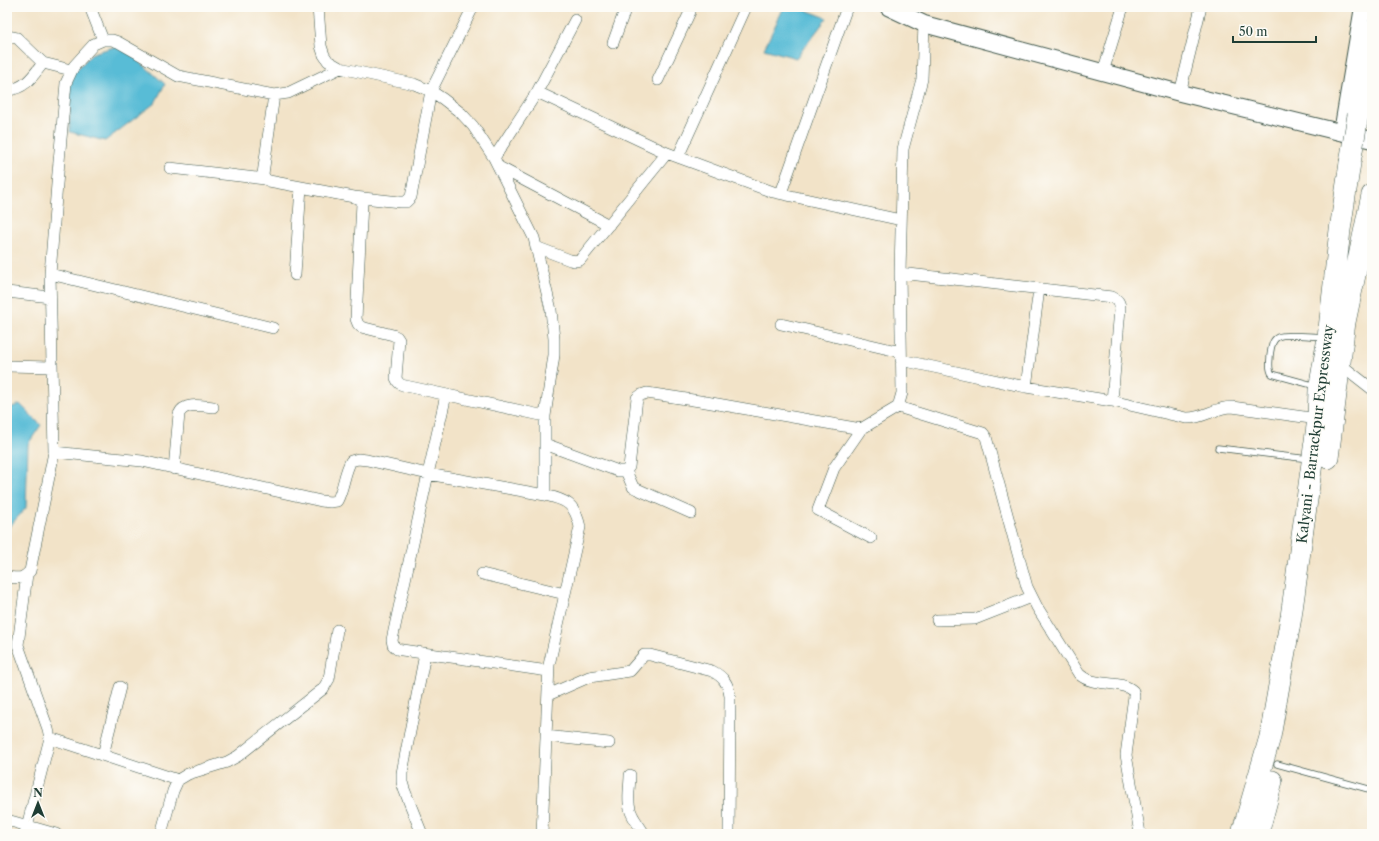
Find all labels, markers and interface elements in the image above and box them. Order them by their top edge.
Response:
scale bar [1233,18,1316,44]
text: 50 m [1239,24,1268,39]
street label: Kalyani - Barrackpur Expressway [1293,323,1337,545]
north arrow [18,783,58,823]
text: N [33,786,43,800]

